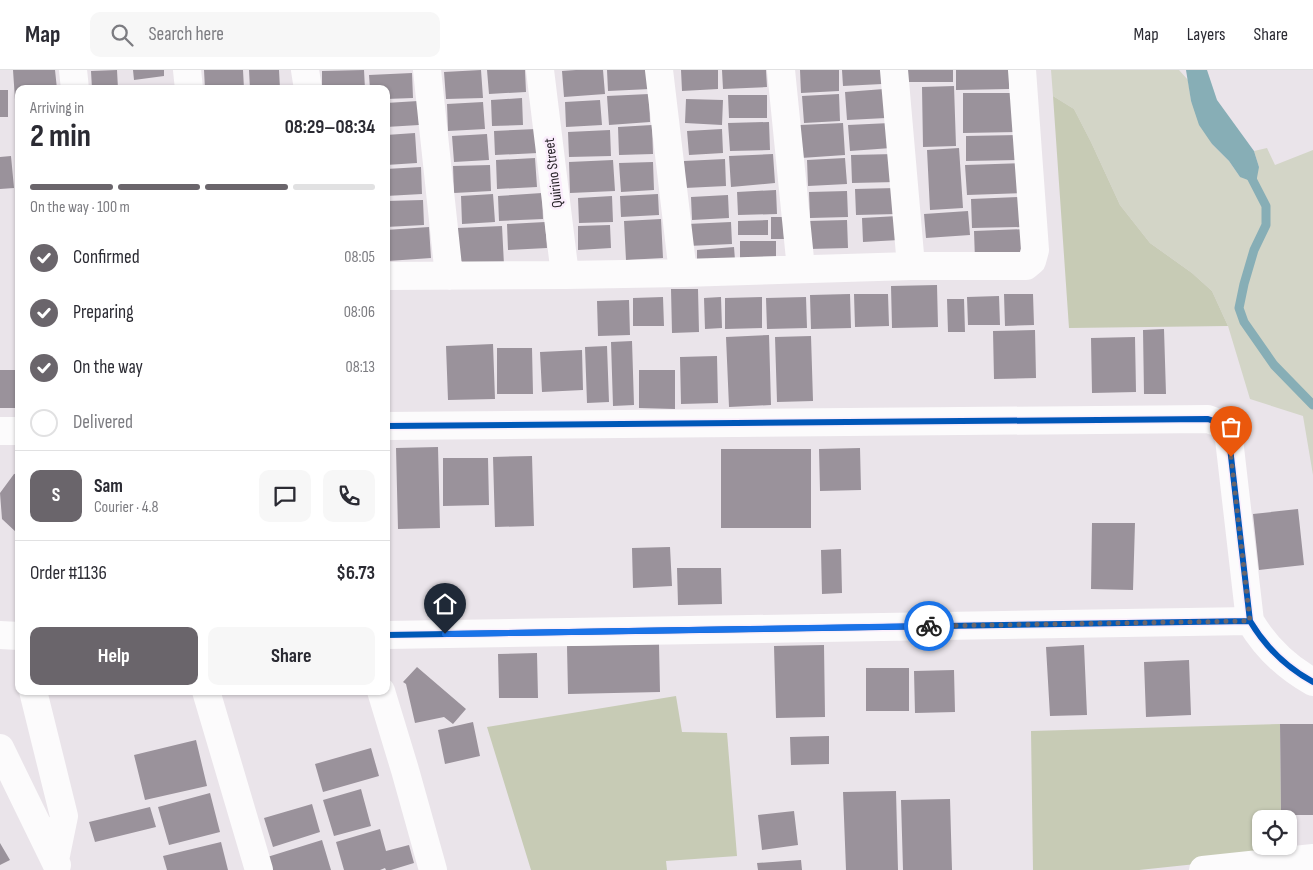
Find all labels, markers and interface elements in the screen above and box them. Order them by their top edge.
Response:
search box [90,12,440,57]
text: Map [25,20,60,49]
icon: search [108,21,136,49]
text: Search here [148,23,224,46]
text: Map [1134,24,1159,45]
text: Layers [1187,24,1226,45]
text: Share [1254,24,1288,45]
text: Arriving in [30,99,84,118]
text: 08:29–08:34 [285,116,375,139]
text: 2 min [30,117,91,156]
street label: Quirino Street [540,137,567,209]
text: On the way · 100 m [30,198,130,217]
icon: check [30,244,58,272]
text: Confirmed [73,246,140,269]
text: 08:05 [344,248,375,267]
icon: check [30,299,58,327]
text: Preparing [73,301,134,324]
text: 08:06 [344,303,375,322]
icon: check [30,354,58,382]
text: On the way [73,356,143,379]
text: 08:13 [346,358,375,377]
pin [1210,406,1252,457]
text: Delivered [73,411,133,434]
icon: bag [1217,413,1245,441]
button: chat [259,470,311,522]
button: phone [323,470,375,522]
text: Sam [94,475,123,498]
text: S [52,484,60,507]
text: Courier · 4.8 [94,498,158,517]
text: Order #1136 [30,562,107,585]
text: $6.73 [336,562,375,585]
pin [424,583,466,634]
icon: home [431,590,459,618]
courier [904,601,954,651]
icon: bike [915,612,943,640]
button: Help [30,627,198,685]
button: Share [208,627,375,685]
map controls [1252,810,1297,855]
button: locate [1252,810,1297,855]

